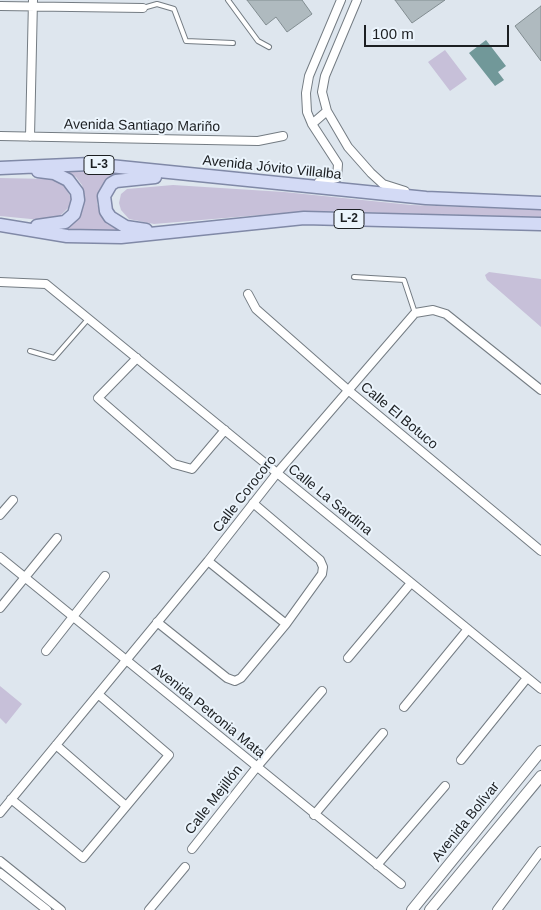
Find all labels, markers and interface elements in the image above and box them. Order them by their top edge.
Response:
scale bar [366,15,511,47]
text: 100 m [372,25,414,42]
street label: Avenida Santiago Mariño [64,116,220,136]
street label: Avenida Jóvito Villalba [202,152,342,184]
road number: L-3 [84,156,114,174]
road number: L-2 [334,210,364,228]
street label: Calle El Botuco [357,379,441,453]
street label: Calle Corocoro [210,452,280,536]
street label: Calle La Sardina [284,461,376,539]
street label: Avenida Petronia Mata [148,660,268,762]
street label: Calle Mejillón [182,762,246,838]
street label: Avenida Bolívar [429,779,503,865]

